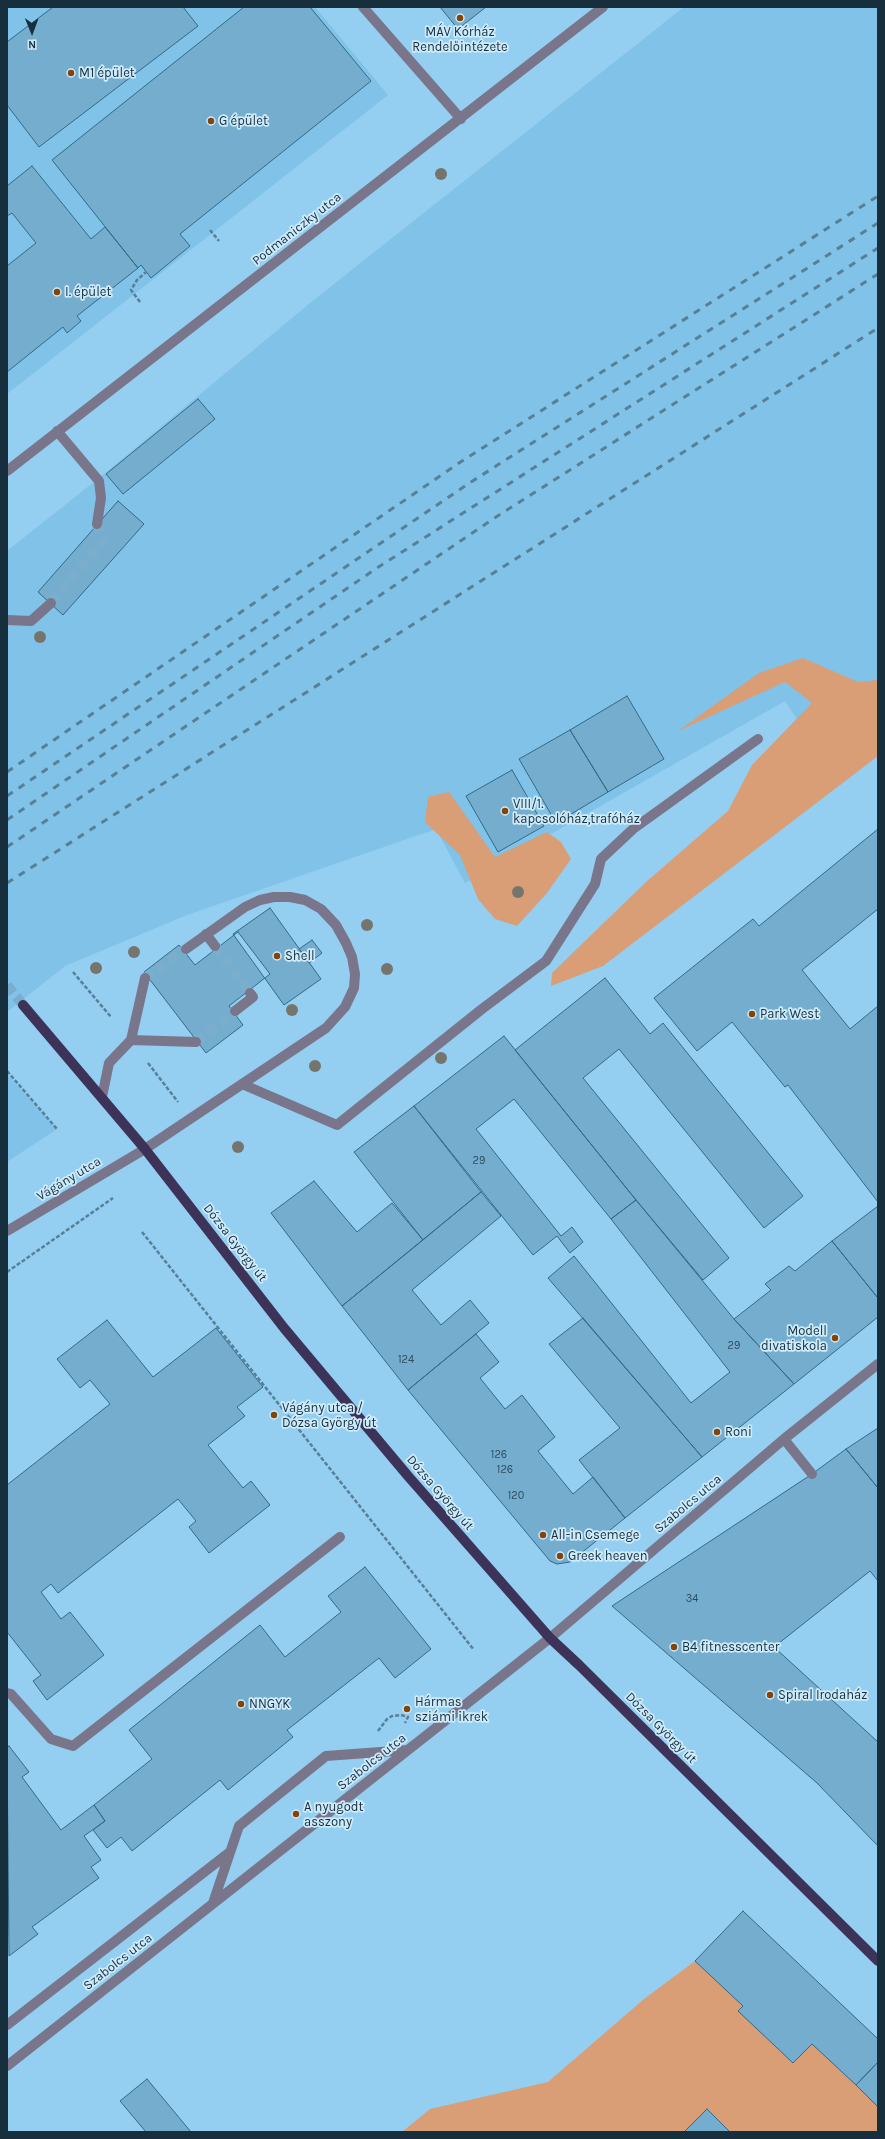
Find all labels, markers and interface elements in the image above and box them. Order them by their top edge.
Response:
north arrow [12,12,52,52]
marker: MÁV Kórház Rendelőintézete [455,13,465,23]
place label: MÁV Kórház Rendelőintézete [412,24,508,55]
text: N [28,38,36,51]
place label: M1 épület [79,65,135,81]
marker: M1 épület [66,68,76,78]
place label: G épület [219,113,268,129]
marker: G épület [206,116,216,126]
street label: Podmaniczky utca [249,189,345,269]
place label: I. épület [65,284,111,300]
marker: I. épület [52,287,62,297]
place label: VIII/1. kapcsolóház,trafóház [513,796,640,827]
marker: VIII/1. kapcsolóház,trafóház [500,806,510,816]
place label: Shell [285,948,315,964]
marker: Shell [272,951,282,961]
place label: Park West [760,1006,819,1022]
marker: Park West [747,1009,757,1019]
street label: Vágány utca [34,1154,104,1204]
house number: 29 [473,1154,485,1168]
street label: Dózsa György út [200,1201,270,1285]
place label: Modell divatiskola [761,1323,827,1354]
marker: Modell divatiskola [830,1333,840,1343]
house number: 29 [728,1339,740,1353]
house number: 124 [398,1353,414,1367]
place label: Vágány utca / Dózsa György út [282,1400,376,1431]
marker: Vágány utca / Dózsa György út [269,1410,279,1420]
place label: Roni [725,1424,752,1440]
marker: Roni [712,1427,722,1437]
house number: 126 [491,1448,507,1462]
street label: Dózsa György út [403,1452,477,1534]
house number: 126 [497,1463,513,1477]
street label: Szabolcs utca [651,1471,725,1537]
house number: 120 [508,1489,524,1503]
place label: All-in Csemege [551,1527,639,1543]
marker: All-in Csemege [538,1530,548,1540]
place label: Greek heaven [568,1548,648,1564]
marker: Greek heaven [555,1551,565,1561]
house number: 34 [686,1592,698,1606]
place label: B4 fitnesscenter [682,1639,779,1655]
marker: B4 fitnesscenter [669,1642,679,1652]
place label: Spiral Irodaház [778,1687,867,1703]
street label: Dózsa György út [622,1689,700,1767]
marker: Spiral Irodaház [765,1690,775,1700]
place label: Hármas sziámi ikrek [415,1694,488,1725]
place label: NNGYK [249,1696,290,1712]
marker: NNGYK [236,1699,246,1709]
marker: Hármas sziámi ikrek [402,1704,412,1714]
street label: Szabolcs utca [335,1730,409,1794]
place label: A nyugodt asszony [304,1799,363,1830]
marker: A nyugodt asszony [291,1809,301,1819]
street label: Szabolcs utca [81,1930,155,1994]

